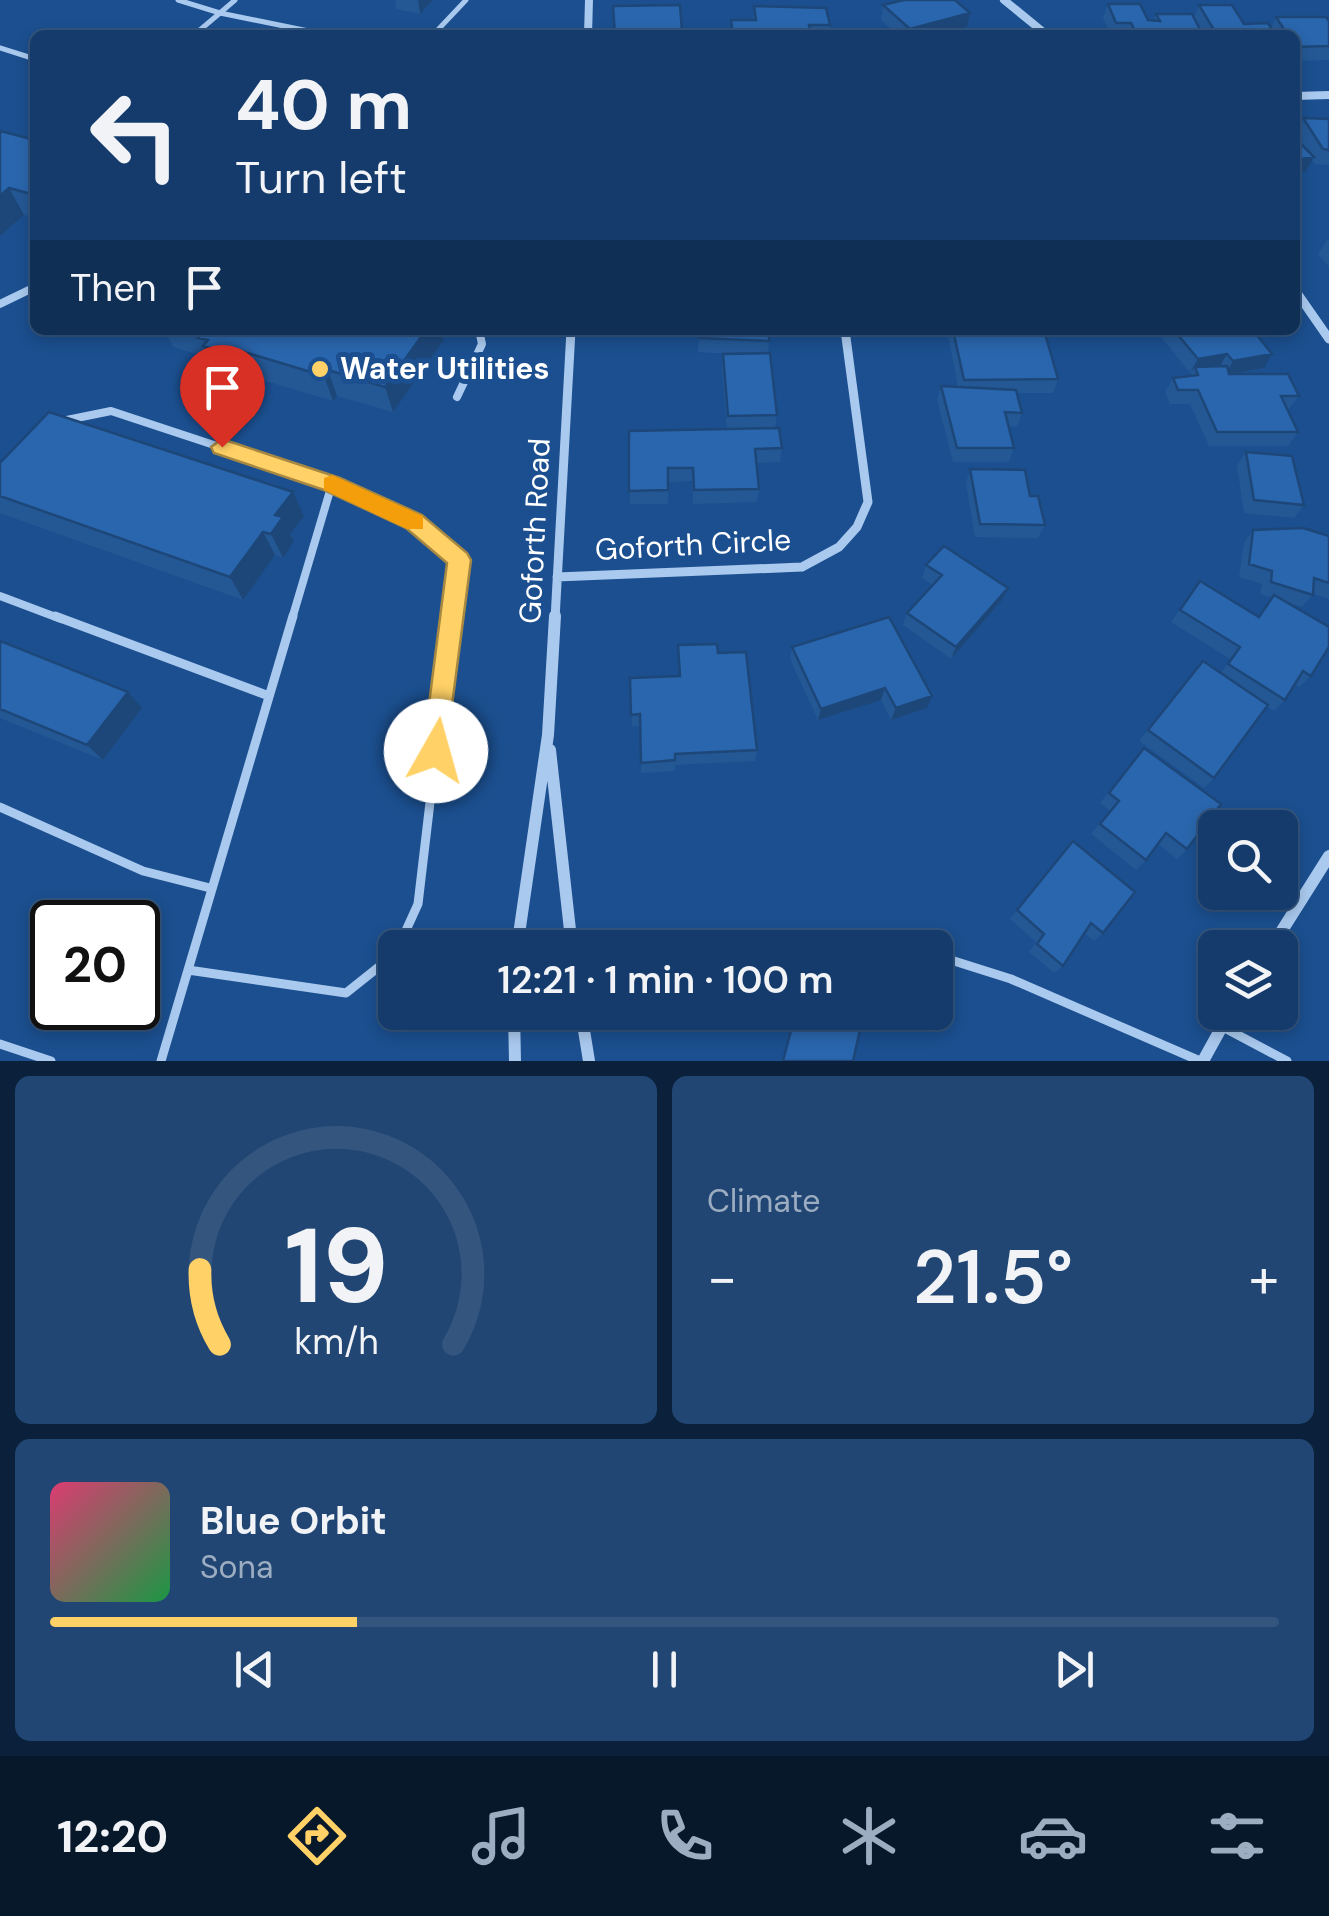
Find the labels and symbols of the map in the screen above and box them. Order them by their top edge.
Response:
pin [180,345,265,448]
place label: Water Utilities [340,349,549,388]
marker: Water Utilities [309,358,331,380]
street label: Goforth Road [510,437,559,625]
street label: Goforth Circle [594,520,792,569]
position arrow [384,699,488,803]
speed limit sign: 20 [30,900,160,1030]

